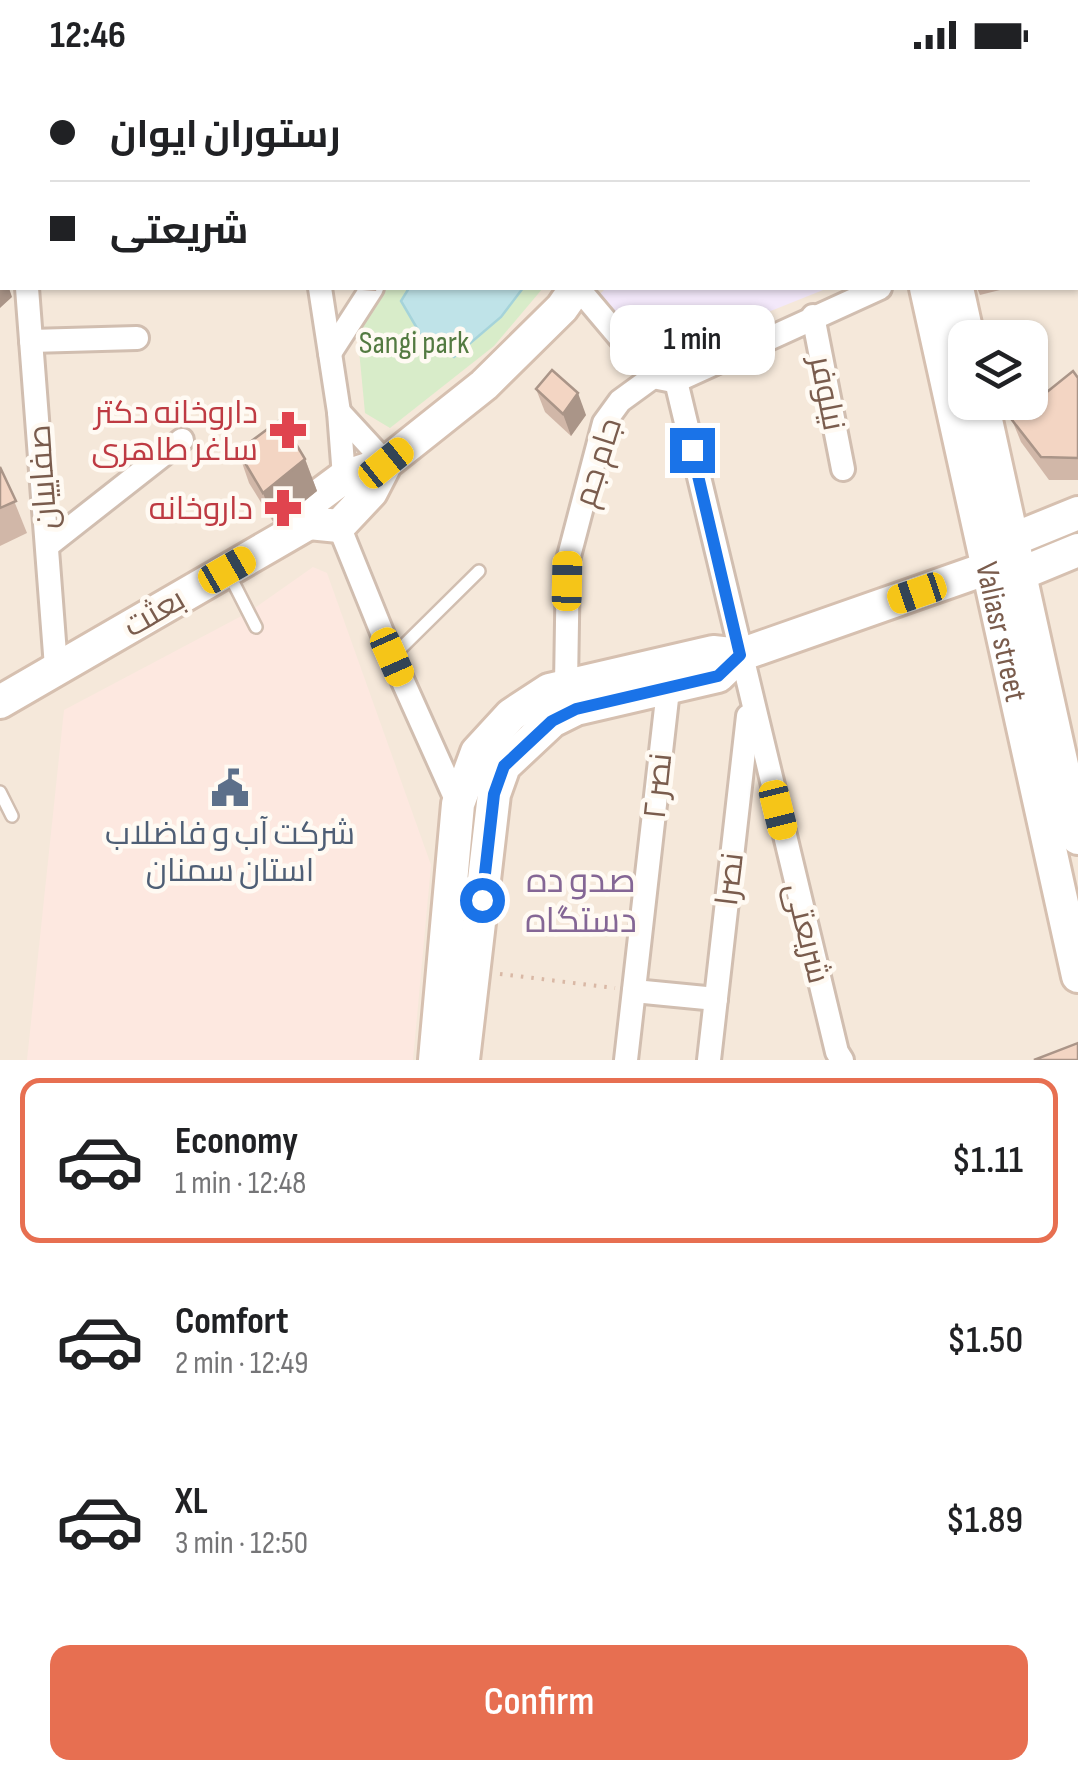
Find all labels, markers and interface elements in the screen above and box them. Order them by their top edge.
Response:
text: 12:46 [50,13,126,58]
text: رستوران ایوان [110,113,341,158]
text: شریعتی [110,209,248,254]
callout: 1 min [610,305,774,375]
text: 1 min [663,320,722,359]
map controls [948,320,1048,420]
button: layers [948,320,1048,420]
park label: Sangi park [359,324,469,363]
street label: نیلوفر [800,351,853,434]
place label: داروخانه دکتر ساغر طاهری [92,394,258,470]
pharmacy icon: داروخانه دکتر ساغر طاهری [267,409,309,451]
street label: جام جم [566,413,632,512]
street label: صفاییان [20,423,67,531]
route end [670,428,715,473]
car [353,432,419,494]
pharmacy icon: داروخانه [262,487,304,529]
place label: داروخانه [149,490,253,529]
car [194,542,260,598]
car [551,551,583,611]
street label: Valiasr street [966,559,1035,705]
car [884,569,950,617]
street label: بعثت [117,580,192,646]
car [366,623,418,691]
street label: نصر ۲ [636,751,681,821]
public building icon: شرکت آب و فاضلاب استان سمنان [209,767,251,809]
car [756,777,800,843]
place label: شرکت آب و فاضلاب استان سمنان [105,815,355,891]
street label: نصرا [708,851,753,908]
district label: صدو ده دستگاه [525,860,637,943]
route start [460,878,505,923]
street label: شریعتی [775,879,838,988]
icon: car [55,1116,145,1206]
text: Economy [175,1119,298,1164]
text: $1.11 [952,1138,1023,1183]
text: 1 min · 12:48 [175,1164,306,1203]
icon: car [55,1296,145,1386]
text: Comfort [175,1299,289,1344]
text: $1.50 [947,1318,1023,1363]
text: 2 min · 12:49 [175,1344,308,1383]
icon: car [55,1476,145,1566]
text: XL [175,1479,208,1524]
text: $1.89 [946,1498,1023,1543]
text: 3 min · 12:50 [175,1524,308,1563]
button: Confirm [50,1645,1028,1760]

